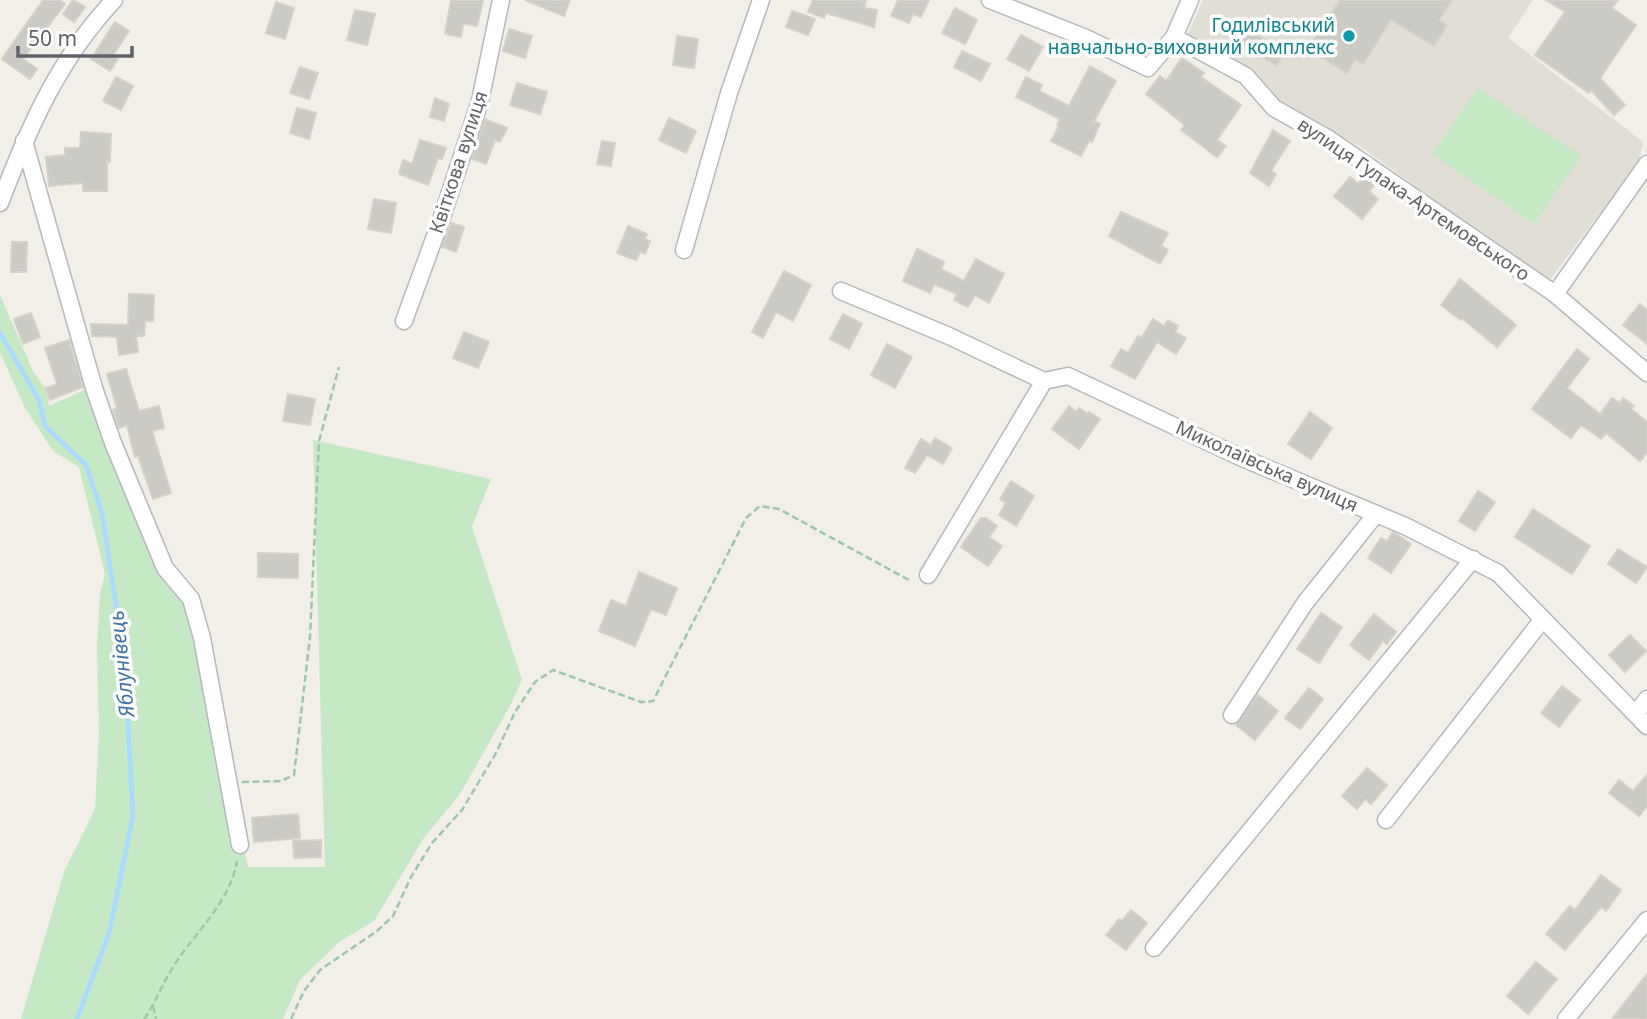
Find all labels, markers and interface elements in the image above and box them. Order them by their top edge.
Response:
place label: Годилівський навчально-виховний комплекс [1048,12,1335,60]
scale bar [18,14,131,58]
text: 50 m [28,24,77,52]
marker: Годилівський навчально-виховний комплекс [1341,28,1357,44]
street label: Квіткова вулиця [423,87,493,237]
street label: вулиця Гулака-Артемовського [1293,111,1535,287]
street label: Миколаївська вулиця [1172,414,1362,518]
water label: Яблунівець [101,609,141,720]

